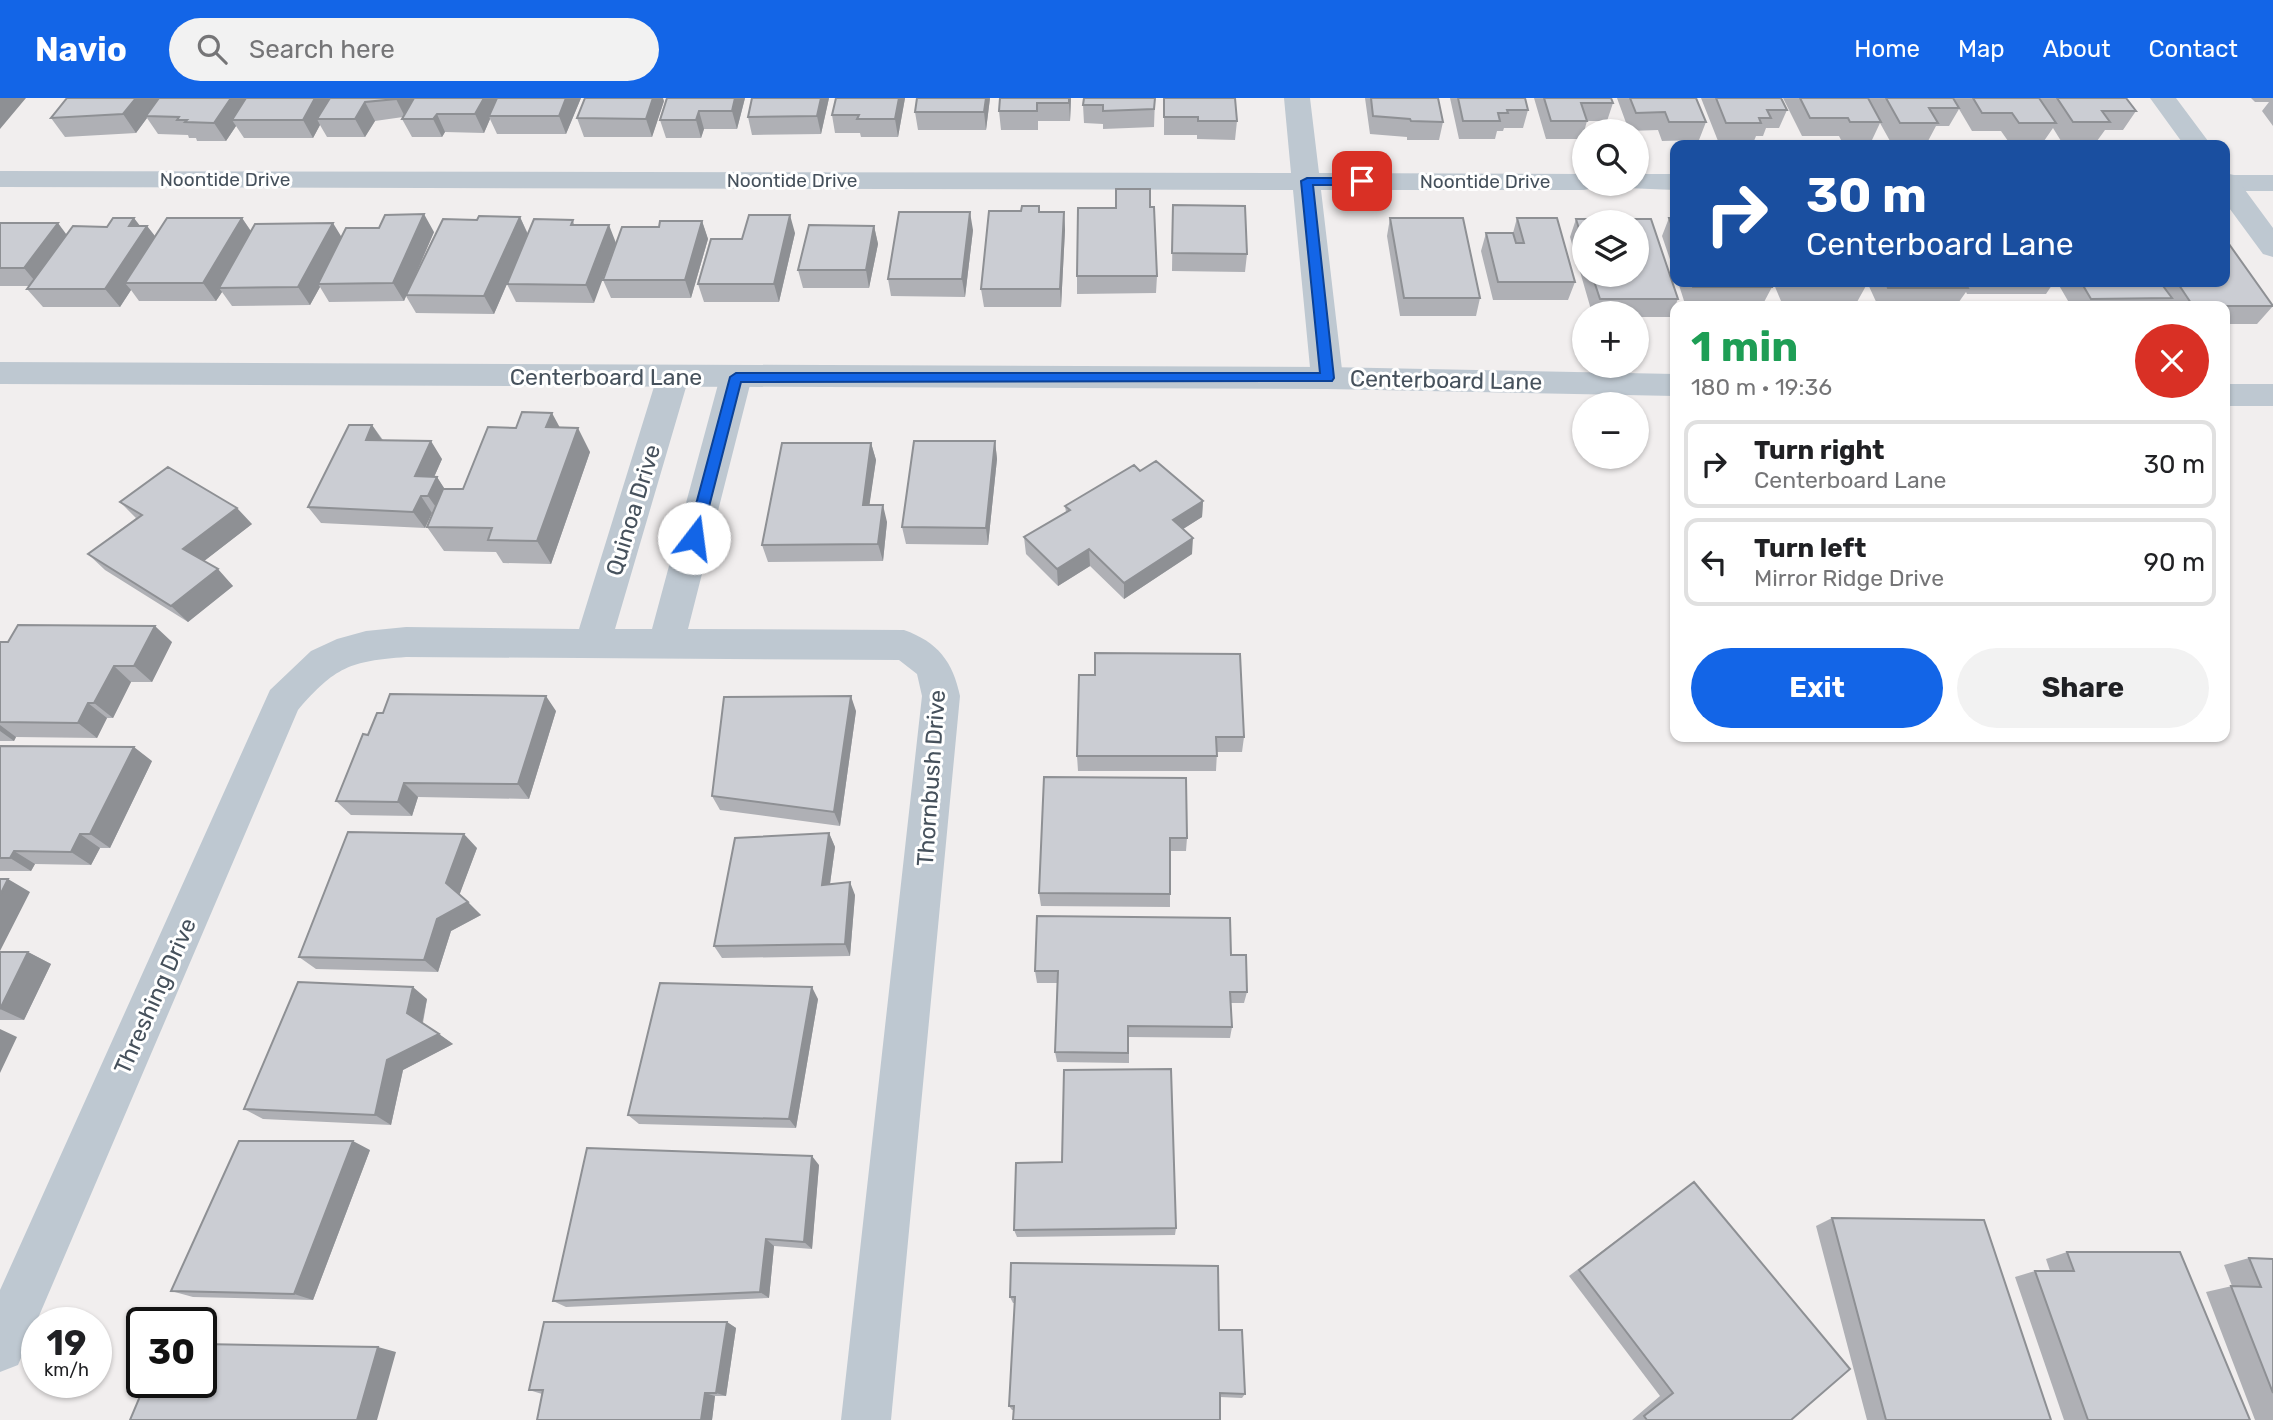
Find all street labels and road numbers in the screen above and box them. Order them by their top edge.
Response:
street label: Noontide Drive [160,168,290,191]
street label: Noontide Drive [727,169,857,192]
street label: Noontide Drive [1420,170,1550,193]
street label: Centerboard Lane [510,363,702,391]
street label: Centerboard Lane [1350,364,1542,396]
street label: Quinoa Drive [600,441,666,579]
street label: Thornbush Drive [911,689,951,867]
street label: Threshing Drive [108,913,202,1079]

